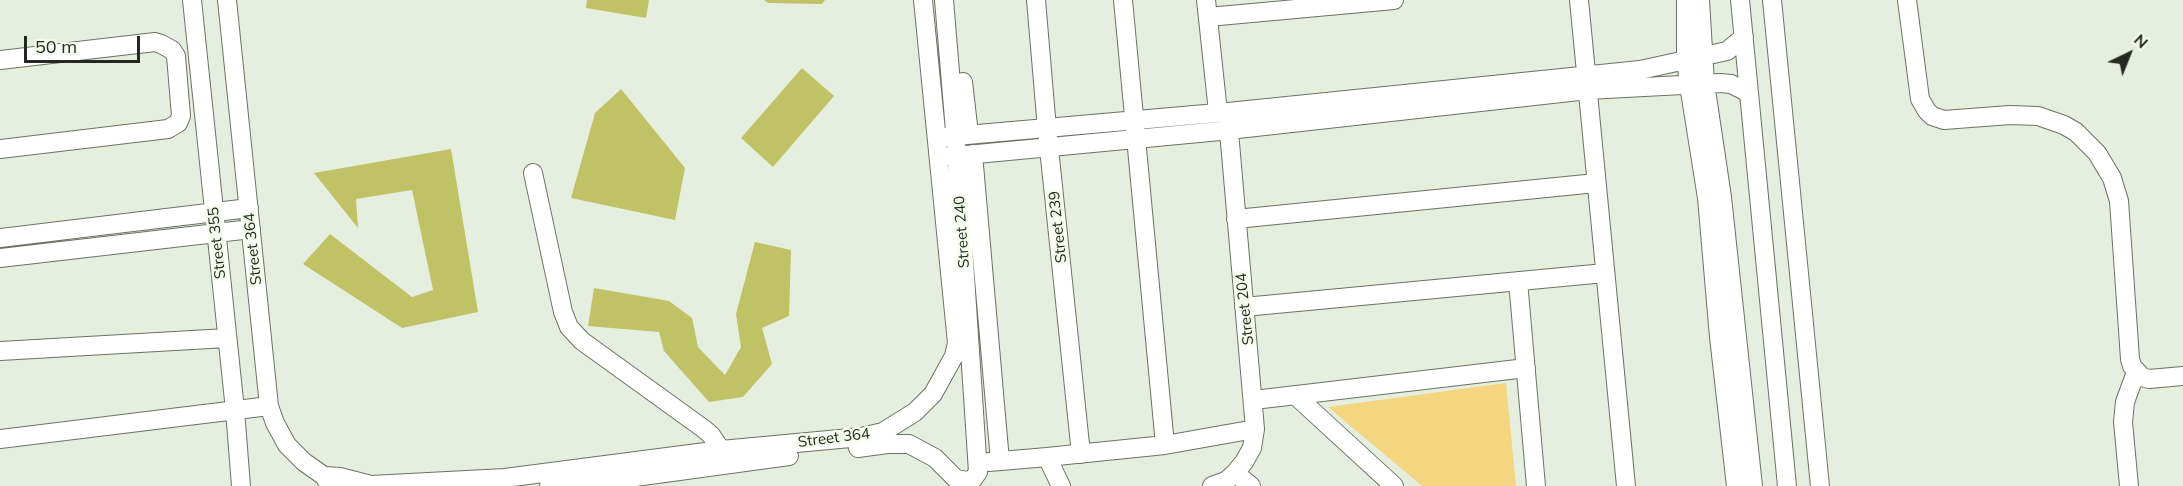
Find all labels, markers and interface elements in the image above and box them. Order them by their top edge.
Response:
scale bar [27,24,142,62]
north arrow [2099,24,2159,84]
text: N [2130,29,2153,52]
text: 50 m [35,35,77,58]
street label: Street 239 [1045,190,1071,264]
street label: Street 240 [950,195,974,269]
street label: Street 355 [204,206,230,280]
street label: Street 364 [240,212,266,286]
street label: Street 204 [1232,272,1258,346]
street label: Street 364 [797,425,871,451]

